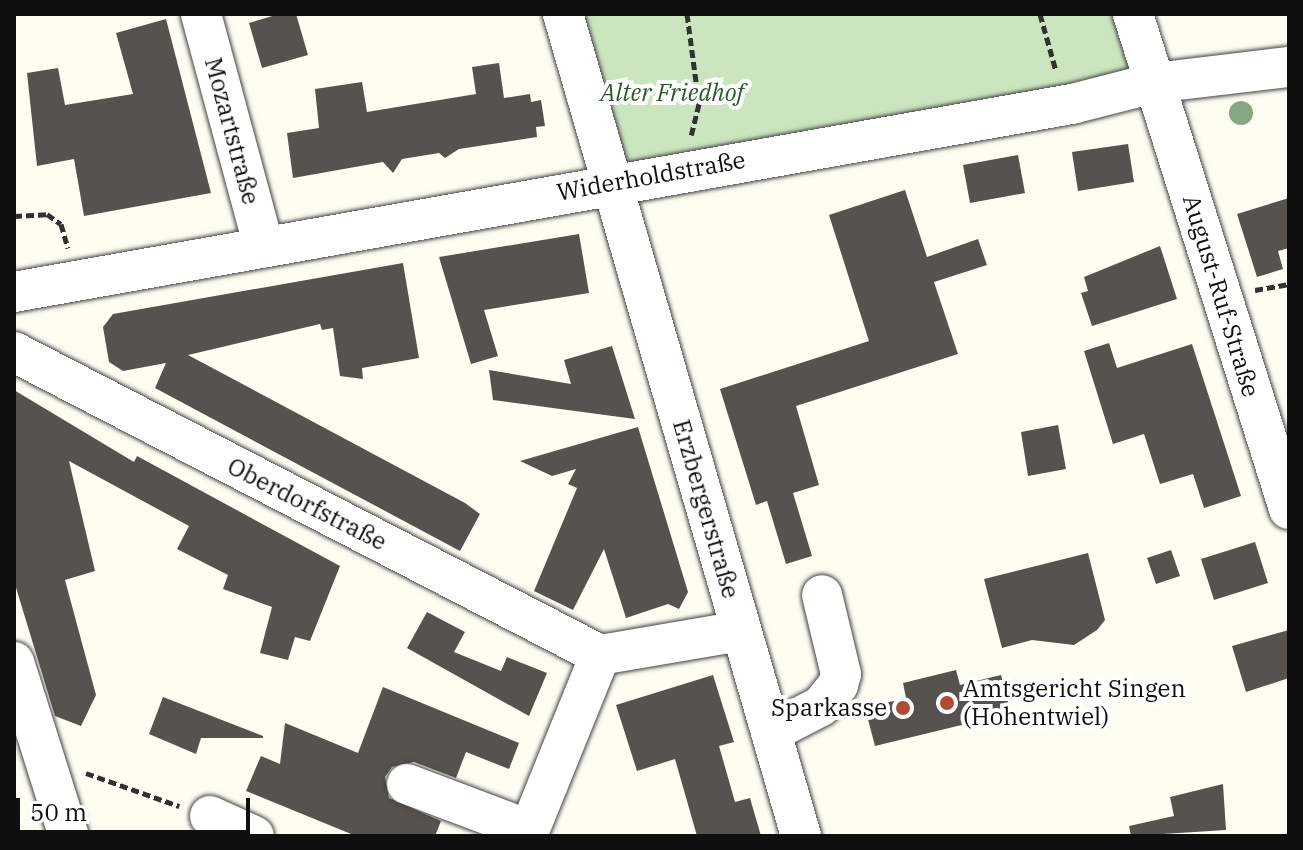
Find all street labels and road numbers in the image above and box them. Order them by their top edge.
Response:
street label: Mozartstraße [199,54,265,208]
street label: Widerholdstraße [555,145,747,207]
street label: August-Ruf-Straße [1177,192,1265,400]
street label: Erzbergerstraße [667,416,745,602]
street label: Oberdorfstraße [223,452,391,556]

